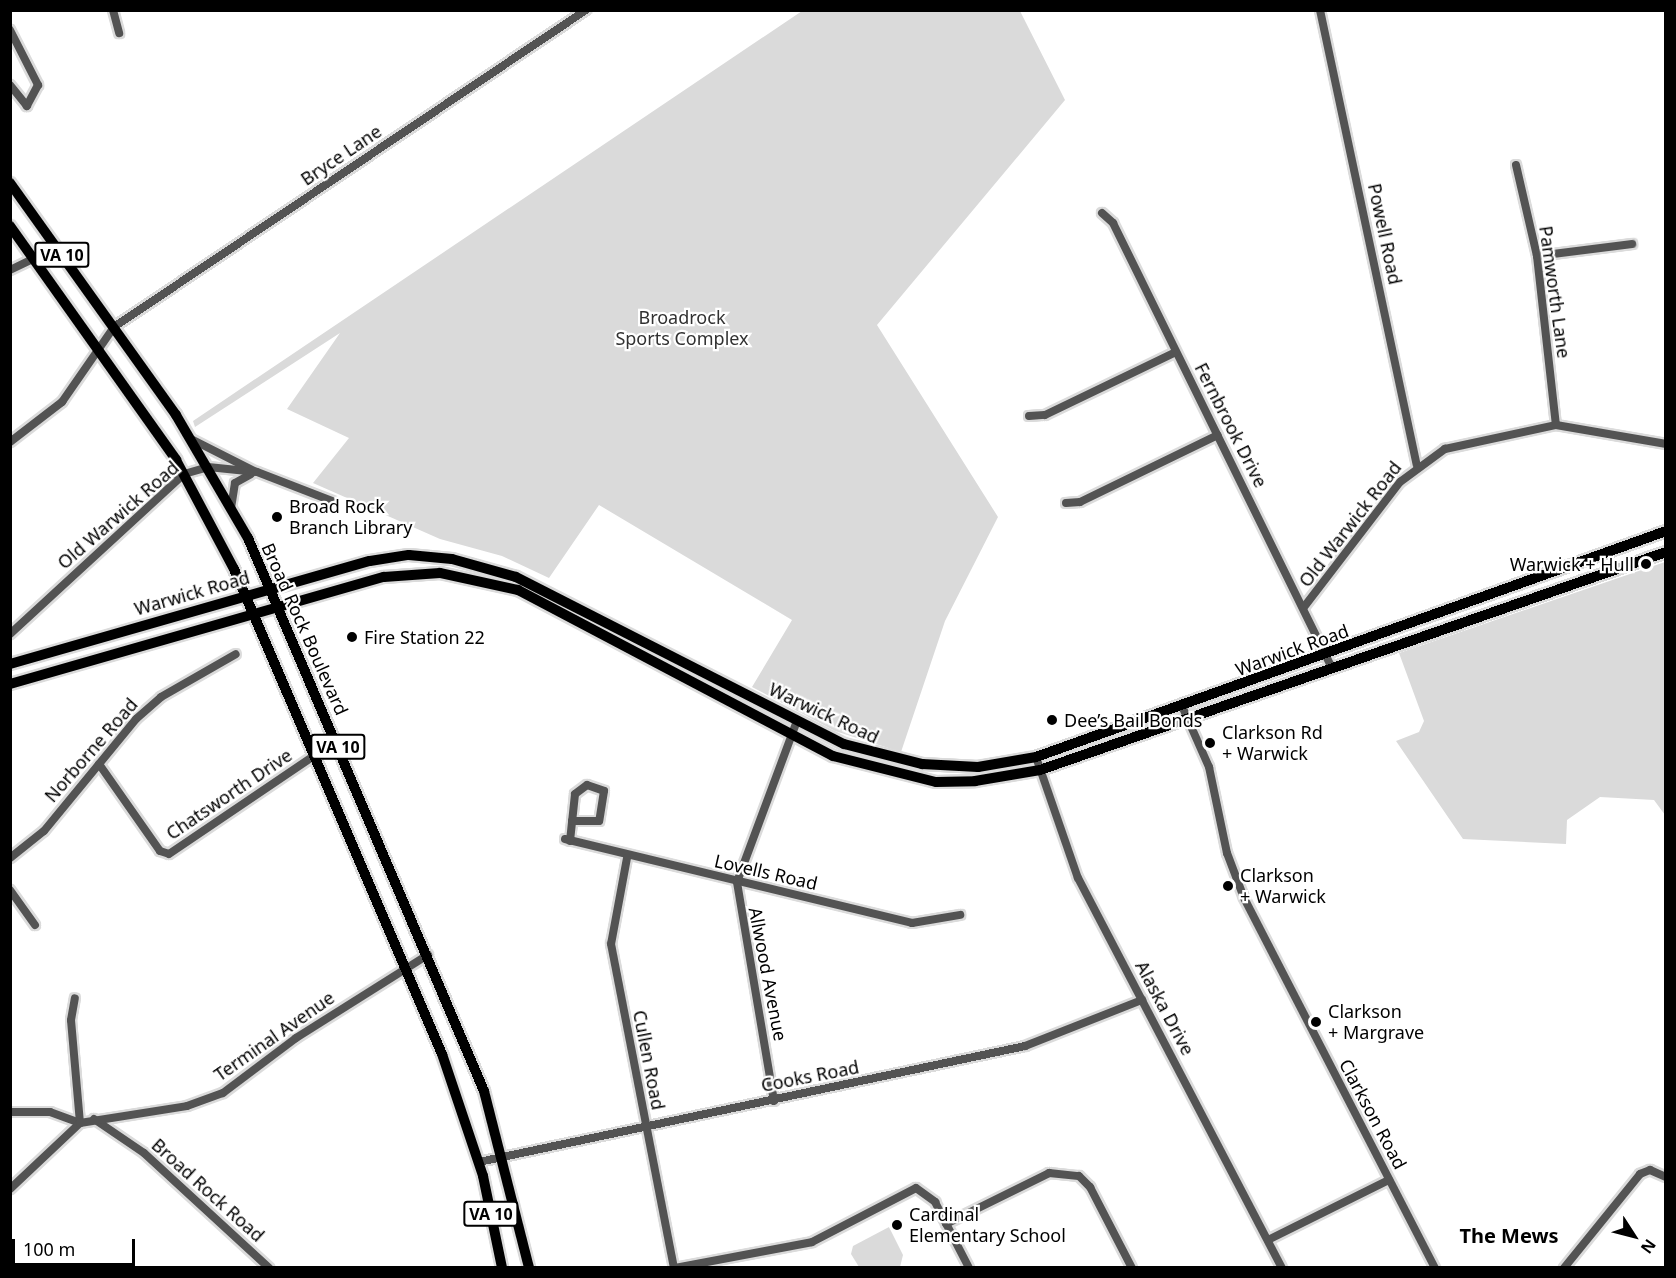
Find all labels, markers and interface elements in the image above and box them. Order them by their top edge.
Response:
street label: Bryce Lane [297,120,385,190]
street label: Powell Road [1364,181,1406,287]
street label: Pamworth Lane [1535,224,1575,360]
road number: VA 10 [34,242,90,268]
park label: Broadrock Sports Complex [615,307,749,350]
street label: Fernbrook Drive [1190,359,1272,491]
street label: Old Warwick Road [53,457,183,573]
street label: Old Warwick Road [1294,457,1406,591]
place label: Broad Rock Branch Library [289,496,412,538]
marker: Broad Rock Branch Library [270,510,284,524]
street label: Broad Rock Boulevard [257,540,353,718]
place label: Warwick + Hull [1510,553,1634,575]
marker: Warwick + Hull [1639,557,1653,571]
street label: Warwick Road [132,566,252,620]
street label: Warwick Road [1232,620,1352,680]
place label: Fire Station 22 [364,626,485,648]
marker: Fire Station 22 [345,630,359,644]
street label: Warwick Road [766,678,882,748]
street label: Norborne Road [40,694,142,806]
place label: Dee’s Bail Bonds [1064,709,1202,731]
marker: Dee’s Bail Bonds [1045,713,1059,727]
place label: Clarkson Rd + Warwick [1222,722,1323,764]
road number: VA 10 [310,734,366,760]
marker: Clarkson Rd + Warwick [1203,736,1217,750]
street label: Chatsworth Drive [162,744,296,844]
street label: Lovells Road [712,850,820,894]
place label: Clarkson + Warwick [1240,865,1326,908]
marker: Clarkson + Warwick [1221,879,1235,893]
street label: Allwood Avenue [744,905,792,1043]
street label: Alaska Drive [1131,957,1199,1059]
street label: Terminal Avenue [210,987,338,1085]
place label: Clarkson + Margrave [1328,1001,1424,1044]
street label: Cullen Road [629,1008,669,1112]
marker: Clarkson + Margrave [1309,1015,1323,1029]
street label: Clarkson Road [1335,1055,1411,1173]
street label: Cooks Road [759,1056,861,1096]
street label: Broad Rock Road [147,1134,269,1246]
road number: VA 10 [462,1201,520,1227]
place label: Cardinal Elementary School [909,1204,1066,1246]
north arrow [1604,1206,1664,1266]
marker: Cardinal Elementary School [890,1218,904,1232]
district label: The Mews [1459,1223,1559,1247]
scale bar [15,1227,138,1265]
text: N [1636,1235,1661,1258]
text: 100 m [23,1237,75,1261]

